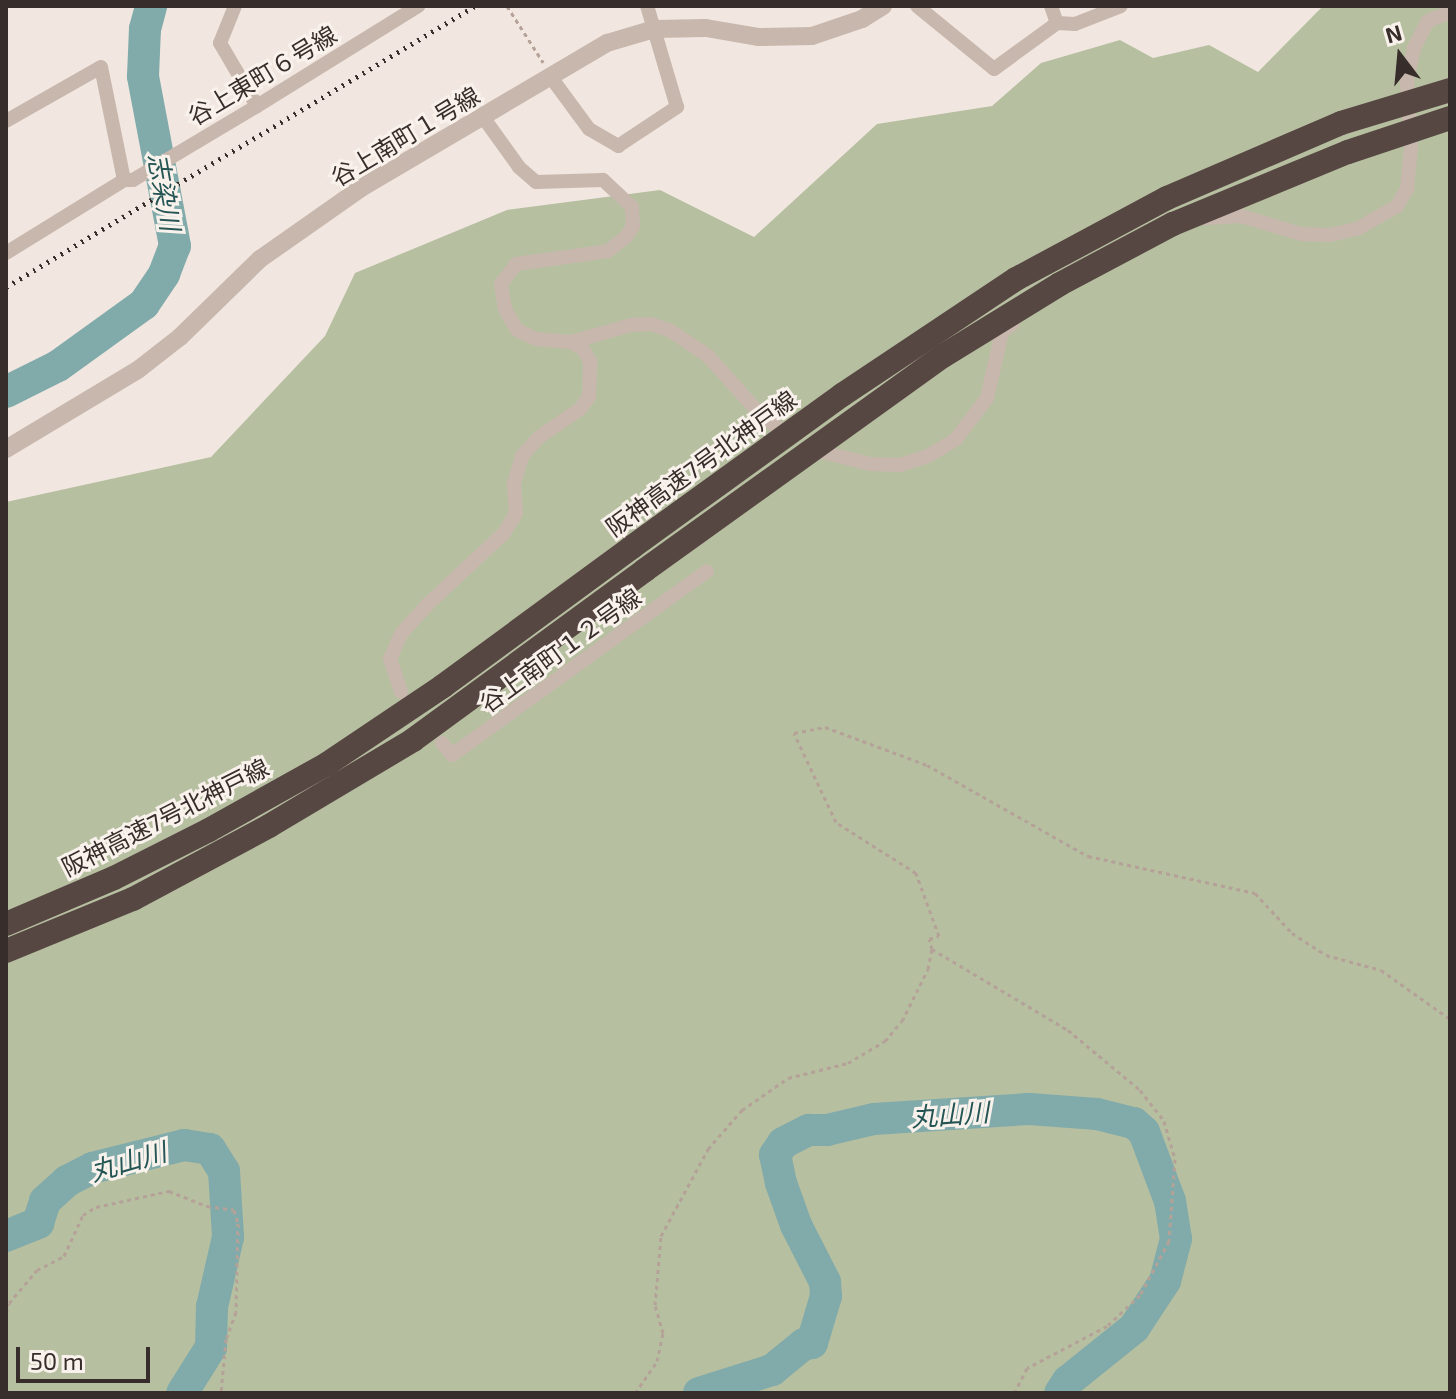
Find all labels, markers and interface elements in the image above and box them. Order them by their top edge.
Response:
north arrow [1360,16,1440,96]
text: N [1382,18,1405,48]
street label: 谷上東町６号線 [183,19,341,131]
street label: 谷上南町１号線 [326,80,484,192]
water label: 志染川 [143,151,187,233]
street label: 阪神高速7号北神戸線 [600,384,802,542]
street label: 谷上南町１２号線 [474,582,646,718]
street label: 阪神高速7号北神戸線 [57,752,273,882]
water label: 丸山川 [910,1096,990,1132]
water label: 丸山川 [86,1135,170,1187]
scale bar [20,1331,154,1381]
text: 50 m [30,1346,84,1375]

